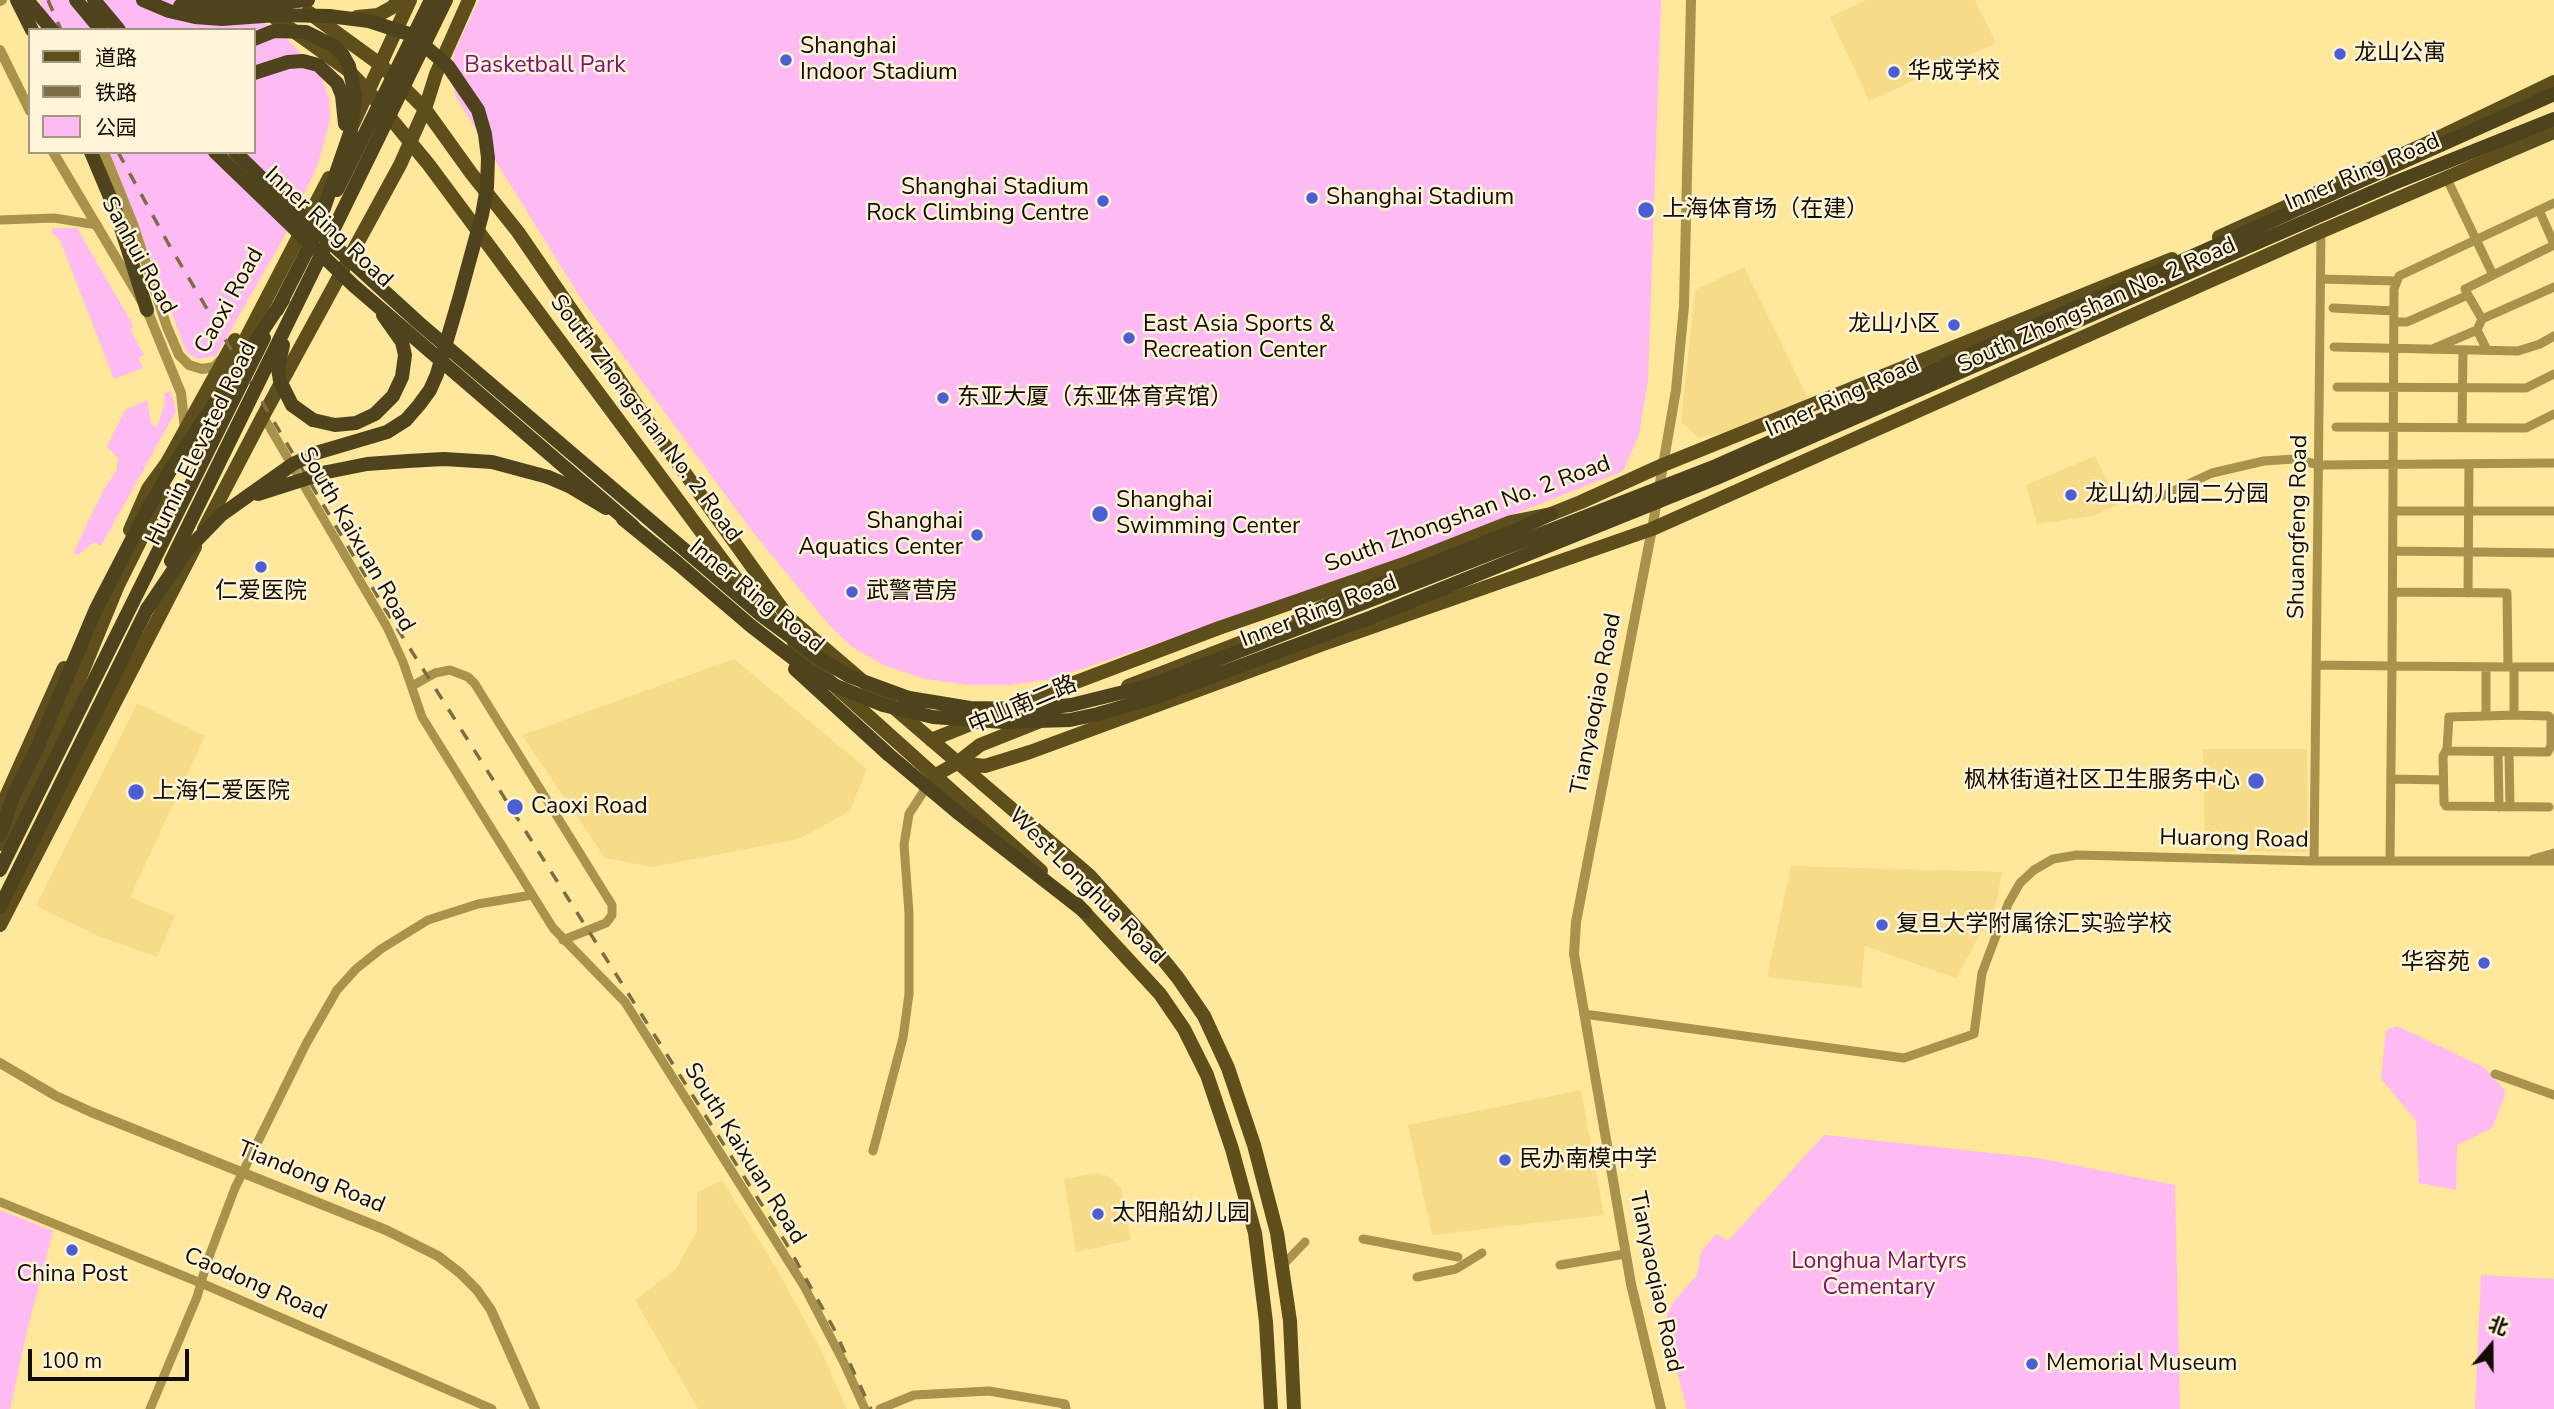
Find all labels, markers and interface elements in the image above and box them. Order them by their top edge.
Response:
legend [28,28,256,154]
place label: Shanghai Indoor Stadium [800,33,958,87]
place label: 龙山公寓 [2354,40,2446,68]
text: 道路 [95,44,137,72]
marker: 龙山公寓 [2332,46,2348,62]
park label: Basketball Park [464,52,626,80]
marker: Shanghai Indoor Stadium [778,52,794,68]
place label: 华成学校 [1908,58,2000,86]
marker: 华成学校 [1886,64,1902,80]
text: 铁路 [95,79,137,107]
text: 公园 [95,114,137,142]
street label: Inner Ring Road [2282,128,2444,218]
street label: Inner Ring Road [258,162,398,294]
place label: Shanghai Stadium Rock Climbing Centre [866,174,1089,228]
place label: Shanghai Stadium [1326,184,1514,212]
marker: Shanghai Stadium [1304,190,1320,206]
street label: Sanhui Road [94,192,182,320]
marker: Shanghai Stadium Rock Climbing Centre [1095,193,1111,209]
place label: 上海体育场（在建） [1662,196,1869,224]
marker: 上海体育场（在建） [1636,200,1656,220]
street label: South Zhongshan No. 2 Road [1954,232,2240,380]
street label: Caoxi Road [190,243,270,359]
street label: South Zhongshan No. 2 Road [543,290,747,548]
place label: East Asia Sports & Recreation Center [1143,311,1335,365]
place label: 龙山小区 [1848,311,1940,339]
marker: 龙山小区 [1946,317,1962,333]
marker: East Asia Sports & Recreation Center [1121,330,1137,346]
street label: Humin Elevated Road [141,338,263,550]
street label: Inner Ring Road [1762,352,1924,444]
place label: 东亚大厦（东亚体育宾馆） [957,384,1233,412]
marker: 东亚大厦（东亚体育宾馆） [935,390,951,406]
street label: Shuangfeng Road [2284,435,2314,619]
street label: South Kaixuan Road [292,443,420,637]
street label: South Zhongshan No. 2 Road [1321,450,1615,580]
place label: 龙山幼儿园二分园 [2085,481,2269,509]
place label: Shanghai Swimming Center [1116,487,1300,541]
marker: 龙山幼儿园二分园 [2063,487,2079,503]
marker: Shanghai Swimming Center [1090,504,1110,524]
place label: Shanghai Aquatics Center [798,508,963,562]
marker: Shanghai Aquatics Center [969,527,985,543]
street label: Inner Ring Road [683,534,829,660]
marker: 仁爱医院 [253,559,269,575]
street label: Inner Ring Road [1237,570,1401,654]
place label: 仁爱医院 [215,578,307,606]
place label: 武警营房 [866,578,958,606]
marker: 武警营房 [844,584,860,600]
street label: Tianyaoqiao Road [1566,611,1628,797]
street label: 中山南二路 [965,671,1081,741]
place label: 枫林街道社区卫生服务中心 [1964,767,2240,795]
marker: 枫林街道社区卫生服务中心 [2246,771,2266,791]
place label: 上海仁爱医院 [152,778,290,806]
marker: 上海仁爱医院 [126,782,146,802]
place label: Caoxi Road [531,793,648,821]
marker: Caoxi Road [505,797,525,817]
street label: West Longhua Road [1002,803,1170,971]
street label: Huarong Road [2159,825,2309,855]
place label: 复旦大学附属徐汇实验学校 [1896,911,2172,939]
marker: 复旦大学附属徐汇实验学校 [1874,917,1890,933]
place label: 华容苑 [2401,949,2470,977]
marker: 华容苑 [2476,955,2492,971]
street label: South Kaixuan Road [677,1058,811,1250]
street label: Tiandong Road [233,1136,389,1220]
place label: 民办南模中学 [1519,1146,1657,1174]
marker: 民办南模中学 [1497,1152,1513,1168]
street label: Tianyaoqiao Road [1622,1189,1688,1375]
place label: 太阳船幼儿园 [1112,1200,1250,1228]
marker: 太阳船幼儿园 [1090,1206,1106,1222]
marker: China Post [64,1242,80,1258]
street label: Caodong Road [180,1243,330,1327]
park label: Longhua Martyrs Cementary [1791,1248,1967,1302]
place label: China Post [17,1261,127,1289]
north arrow [2456,1311,2526,1381]
text: 北 [2485,1311,2512,1342]
scale bar [32,1336,192,1380]
text: 100 m [41,1347,102,1375]
place label: Memorial Museum [2046,1350,2237,1378]
marker: Memorial Museum [2024,1356,2040,1372]

